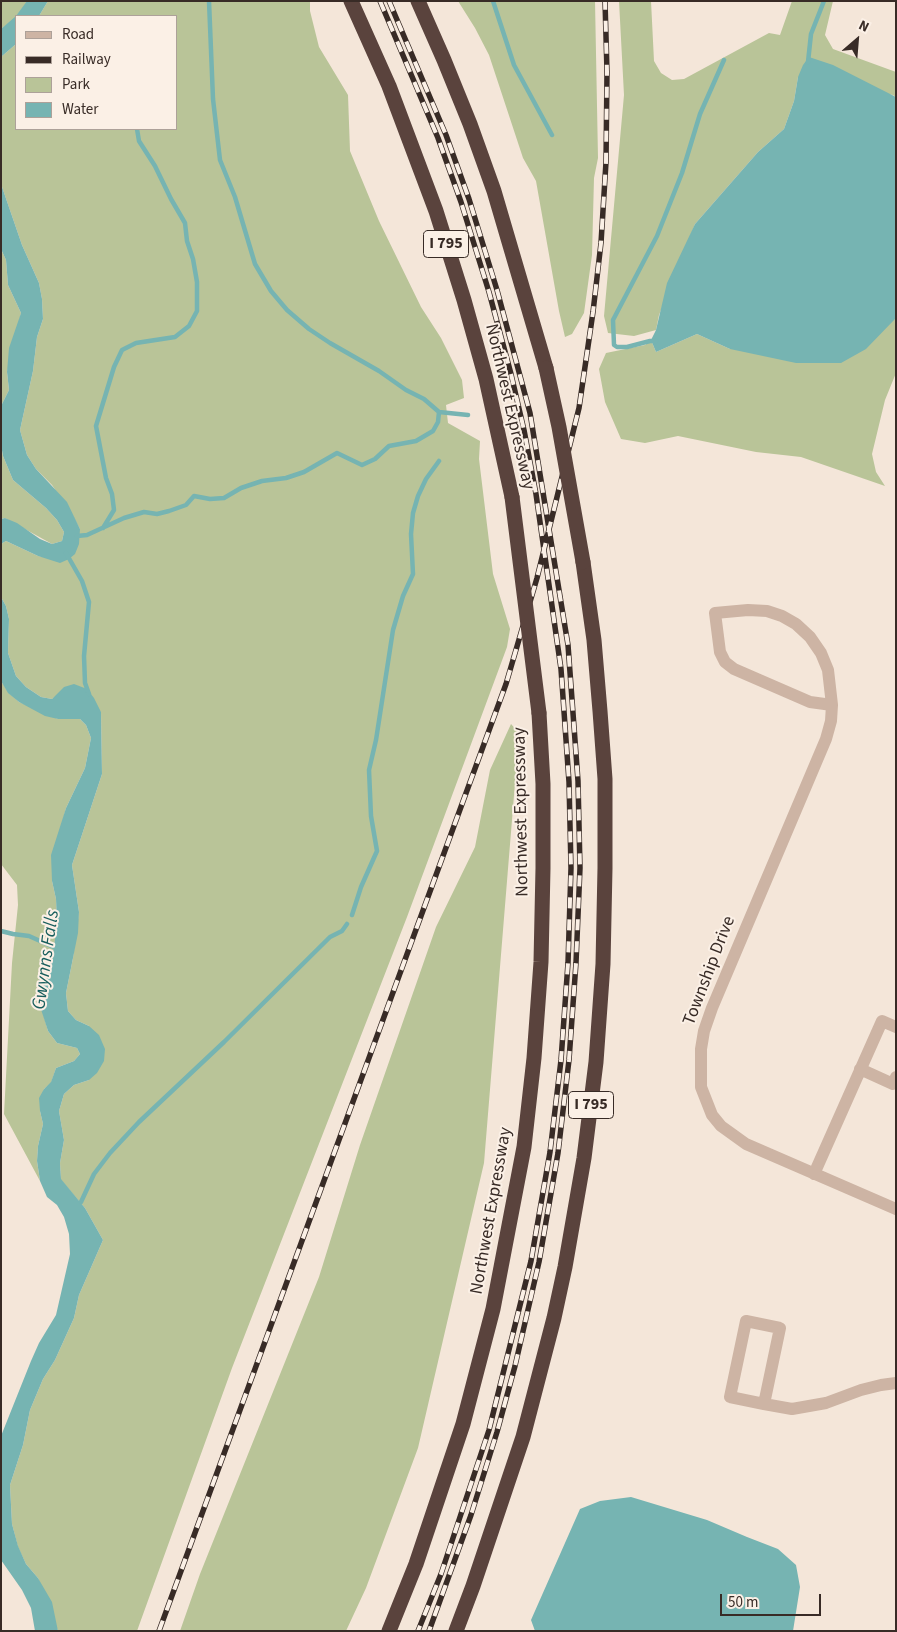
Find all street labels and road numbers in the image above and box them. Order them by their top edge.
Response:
road number: I 795 [424,230,468,258]
street label: Northwest Expressway [479,322,539,492]
street label: Northwest Expressway [510,727,534,897]
street label: Township Drive [679,913,741,1029]
road number: I 795 [568,1092,614,1118]
street label: Northwest Expressway [467,1126,517,1296]

